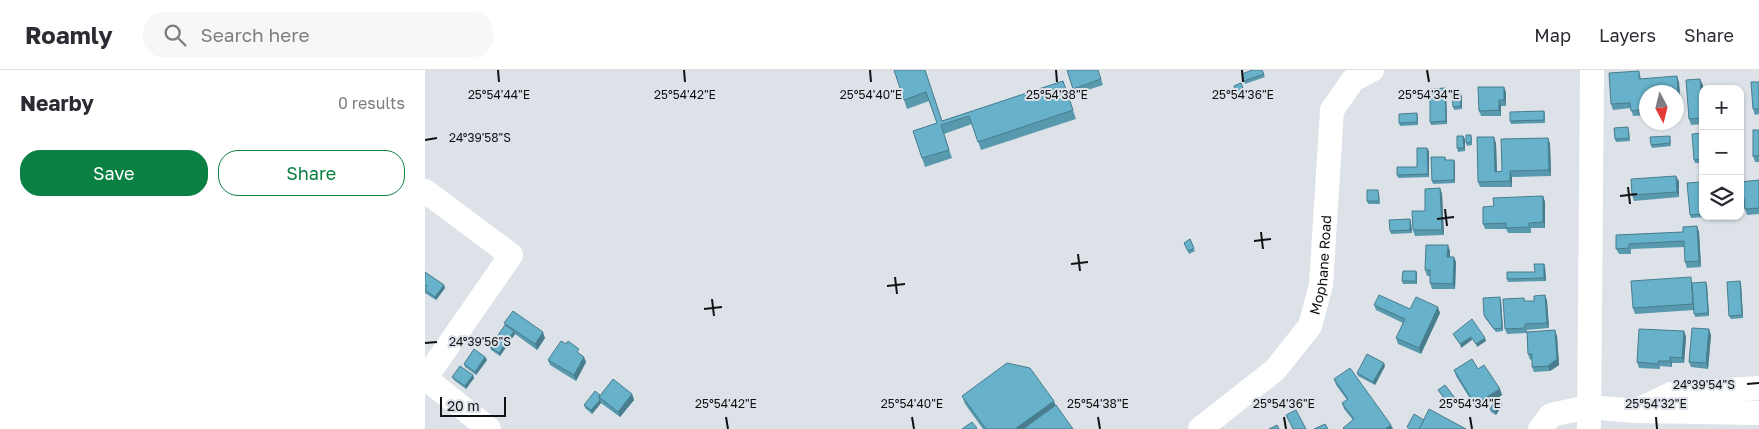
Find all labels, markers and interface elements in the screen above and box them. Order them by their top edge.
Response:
search box [143,12,493,57]
text: Roamly [25,20,113,49]
icon: search [161,21,189,49]
text: Search here [201,23,309,46]
text: Map [1534,24,1571,46]
text: Layers [1599,24,1656,46]
text: Share [1684,24,1734,46]
north arrow [1639,85,1684,130]
map controls [1699,85,1744,220]
button: + [1699,85,1744,130]
text: 25°54'44"E [468,87,530,102]
text: 25°54'42"E [654,87,716,102]
text: 25°54'40"E [840,87,902,102]
text: 25°54'38"E [1026,87,1088,102]
text: 25°54'36"E [1212,87,1274,102]
text: 25°54'34"E [1398,87,1460,102]
text: Nearby [20,90,94,116]
text: 0 results [338,93,405,113]
text: 24°39'58"S [449,130,511,145]
button: − [1699,130,1744,175]
button: Save [20,150,208,196]
button: Share [218,150,405,196]
button: layers [1699,175,1744,220]
street label: Mophane Road [1305,215,1334,316]
text: 24°39'56"S [449,334,511,349]
text: 24°39'54"S [1673,377,1735,392]
scale bar [440,394,506,417]
text: 25°54'42"E [695,396,757,411]
text: 25°54'40"E [881,396,943,411]
text: 25°54'38"E [1067,396,1129,411]
text: 25°54'36"E [1253,396,1315,411]
text: 25°54'34"E [1439,396,1501,411]
text: 25°54'32"E [1625,396,1687,411]
text: 20 m [447,397,480,414]

